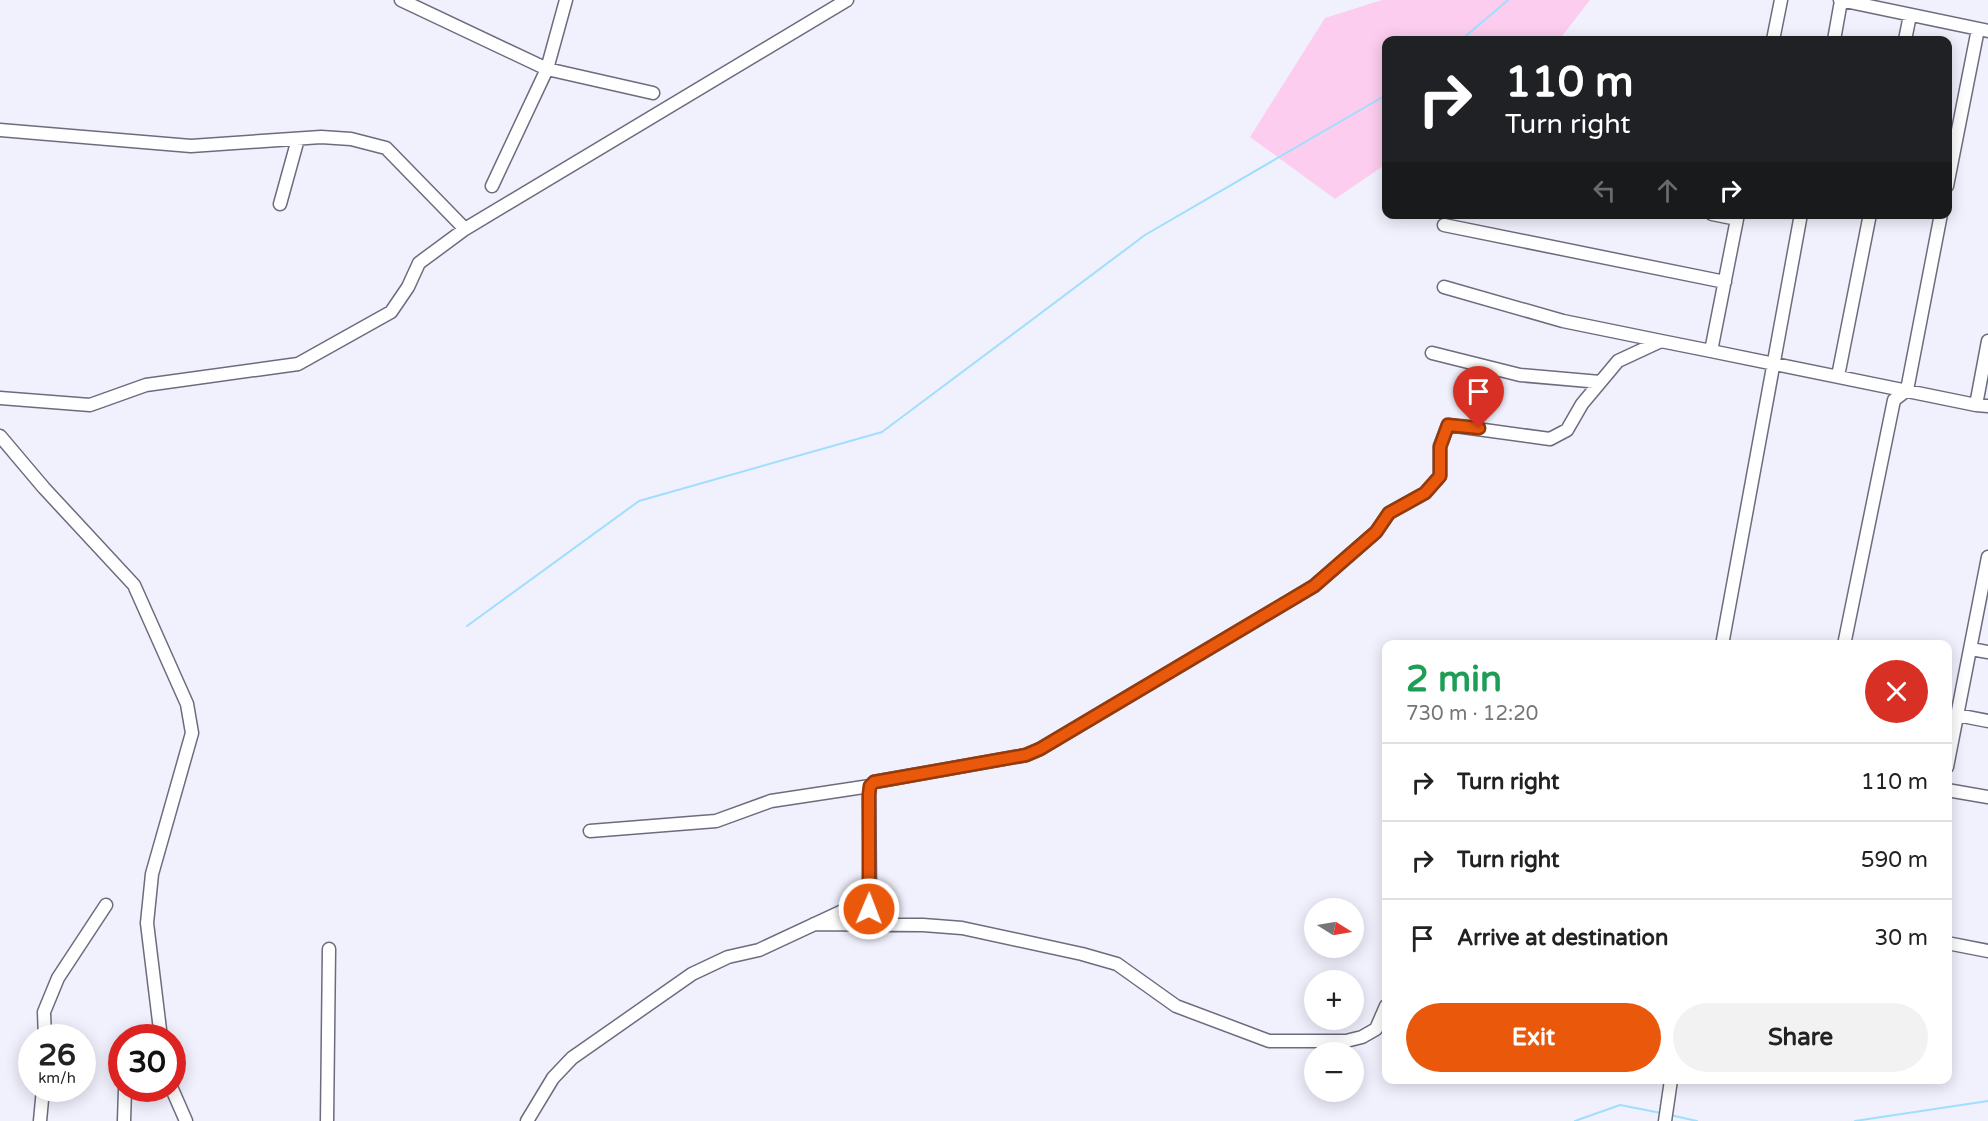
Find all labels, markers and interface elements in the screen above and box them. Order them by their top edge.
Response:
text: 110 m [1505,57,1634,108]
icon: right [1406,60,1484,138]
text: Turn right [1505,108,1631,141]
icon: left [1588,174,1621,207]
icon: ahead [1651,174,1684,207]
icon: right [1714,174,1747,207]
pin [1453,366,1504,428]
icon: arrive [1462,375,1495,408]
text: 2 min [1406,658,1502,701]
button: close [1865,660,1928,723]
text: 730 m · 12:20 [1406,702,1538,726]
icon: right [1406,766,1439,799]
text: Turn right [1457,769,1559,795]
text: 110 m [1861,769,1928,795]
icon: right [1406,844,1439,877]
text: Turn right [1457,847,1559,873]
text: 590 m [1861,847,1928,873]
position arrow [837,877,901,941]
north arrow [1304,898,1364,958]
map controls [1304,898,1364,1102]
icon: arrive [1406,922,1439,955]
text: Arrive at destination [1457,925,1668,951]
text: 30 m [1874,925,1928,951]
button: + [1304,970,1364,1030]
button: Exit [1406,1003,1661,1072]
button: Share [1673,1003,1928,1072]
speed limit sign: 30 [108,1024,186,1102]
text: 26 [38,1037,76,1074]
button: − [1304,1042,1364,1102]
text: km/h [38,1069,76,1087]

